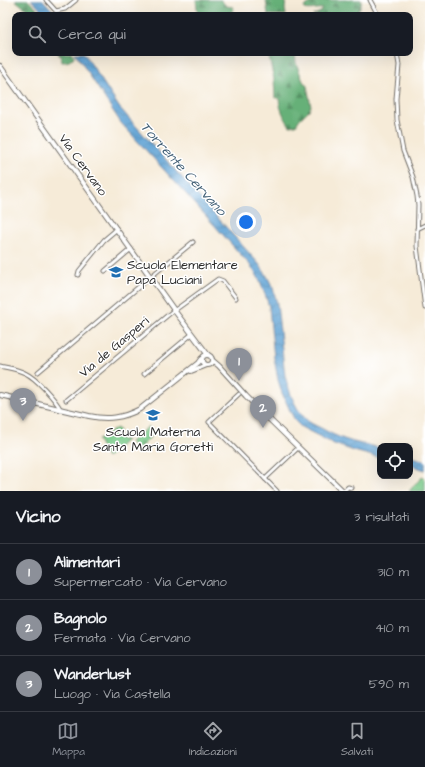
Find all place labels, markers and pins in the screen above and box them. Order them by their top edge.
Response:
place label: Scuola Elementare Papa Luciani [127,256,238,289]
school or university icon: Scuola Elementare Papa Luciani [108,264,124,280]
pin: 1 [226,348,252,381]
pin: 3 [10,388,36,421]
pin: 2 [250,395,276,428]
school or university icon: Scuola Materna Santa Maria Goretti [145,407,161,423]
place label: Scuola Materna Santa Maria Goretti [93,423,213,456]

